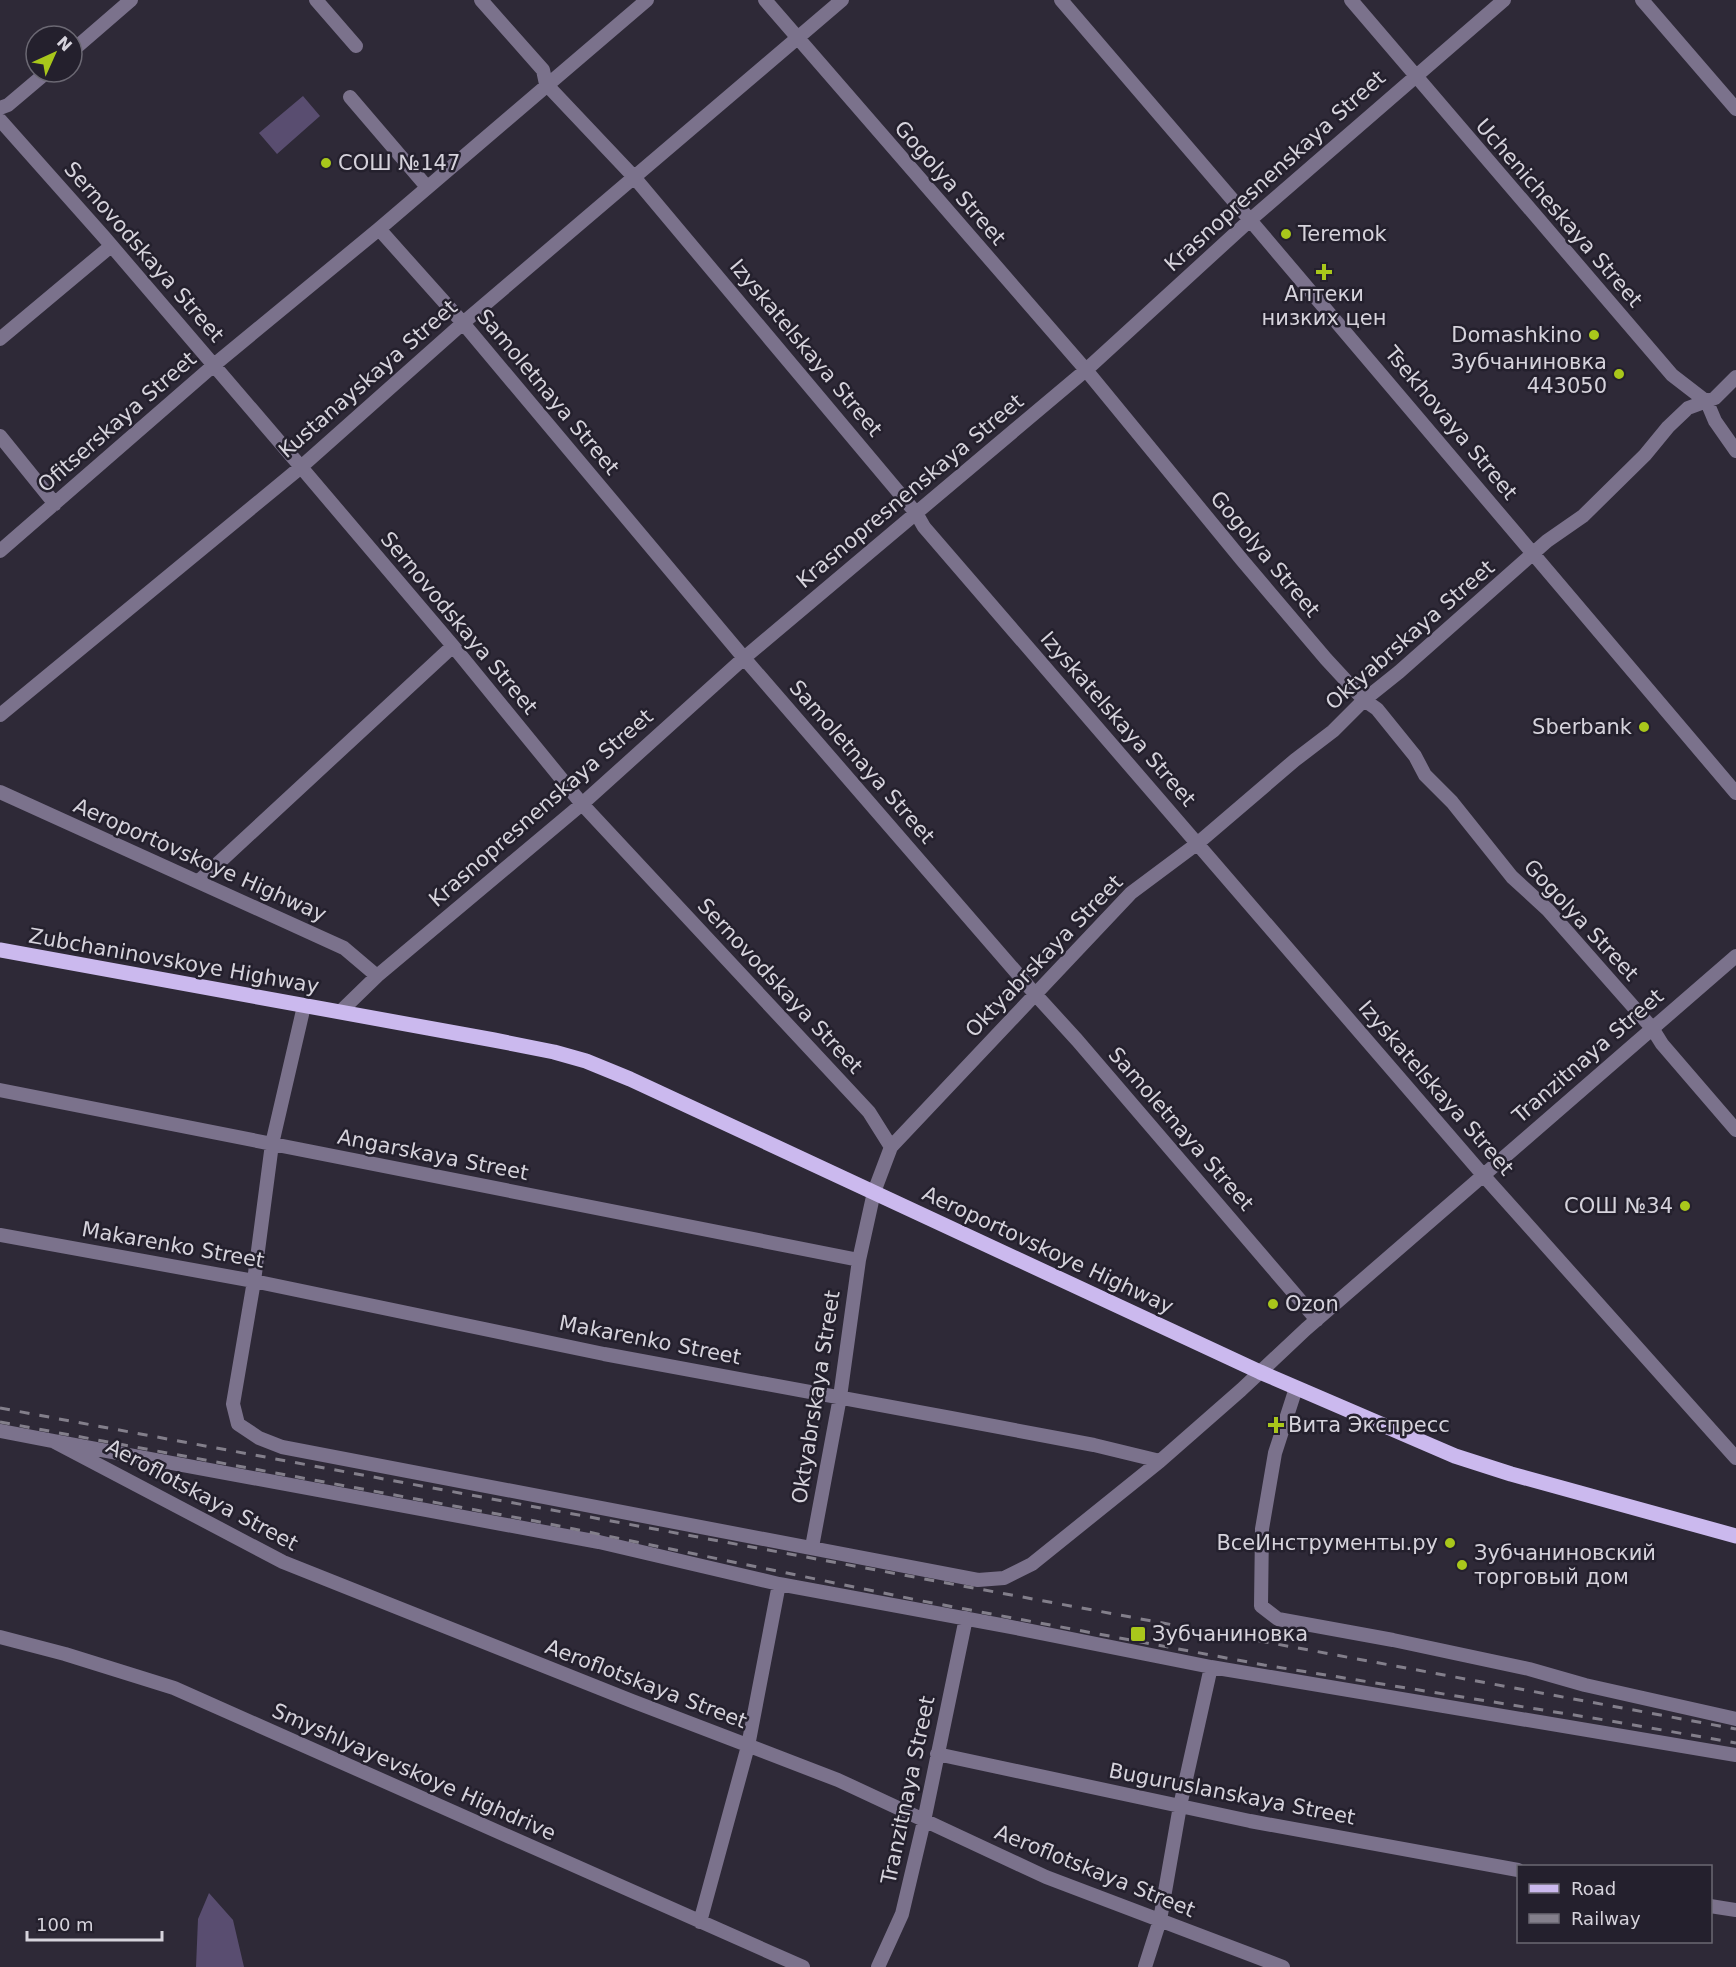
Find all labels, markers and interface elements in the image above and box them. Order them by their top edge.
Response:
north arrow [24,24,84,84]
text: N [53,32,76,55]
street label: Krasnopresnenskaya Street [1160,66,1390,276]
street label: Uchenicheskaya Street [1471,114,1647,312]
street label: Gogolya Street [889,116,1011,250]
place label: СОШ №147 [338,151,460,175]
marker: СОШ №147 [319,156,333,170]
street label: Sernovodskaya Street [59,157,229,347]
place label: Teremok [1297,222,1388,246]
marker: Teremok [1279,227,1293,241]
street label: Izyskatelskaya Street [725,255,887,441]
marker: Аптеки низких цен [1317,265,1331,279]
place label: Аптеки низких цен [1262,282,1386,330]
street label: Kustanayskaya Street [274,295,462,463]
street label: Samoletnaya Street [472,304,624,480]
place label: Domashkino [1451,323,1582,347]
marker: Domashkino [1587,328,1601,342]
street label: Tsekhovaya Street [1379,341,1522,504]
street label: Ofitserskaya Street [33,347,201,497]
place label: Зубчаниновка 443050 [1451,350,1607,398]
marker: Зубчаниновка 443050 [1612,367,1626,381]
street label: Krasnopresnenskaya Street [792,389,1028,593]
street label: Gogolya Street [1205,486,1325,622]
street label: Sernovodskaya Street [376,527,542,719]
street label: Oktyabrskaya Street [1321,555,1499,715]
street label: Izyskatelskaya Street [1036,627,1200,811]
street label: Samoletnaya Street [785,675,939,849]
street label: Krasnopresnenskaya Street [424,704,658,912]
place label: Sberbank [1532,715,1633,739]
marker: Sberbank [1637,720,1651,734]
street label: Aeroportovskoye Highway [70,793,330,927]
street label: Gogolya Street [1519,854,1643,986]
street label: Oktyabrskaya Street [960,870,1128,1042]
street label: Sernovodskaya Street [693,893,867,1079]
street label: Zubchaninovskoye Highway [27,924,321,998]
street label: Tranzitnaya Street [1507,984,1668,1129]
street label: Izyskatelskaya Street [1354,996,1518,1180]
street label: Samoletnaya Street [1104,1042,1258,1216]
street label: Angarskaya Street [336,1125,530,1185]
street label: Aeroportovskoye Highway [919,1181,1177,1319]
place label: СОШ №34 [1564,1194,1673,1218]
marker: СОШ №34 [1678,1199,1692,1213]
street label: Makarenko Street [80,1217,266,1273]
street label: Oktyabrskaya Street [787,1289,845,1505]
place label: Ozon [1285,1292,1339,1316]
marker: Ozon [1266,1297,1280,1311]
street label: Makarenko Street [557,1311,743,1369]
place label: Вита Экспресс [1288,1413,1450,1437]
marker: Вита Экспресс [1269,1418,1283,1432]
street label: Aeroflotskaya Street [102,1434,302,1556]
place label: ВсеИнструменты.ру [1216,1531,1438,1555]
marker: ВсеИнструменты.ру [1443,1536,1457,1550]
place label: Зубчаниновский торговый дом [1474,1541,1656,1589]
marker: Зубчаниновский торговый дом [1455,1558,1469,1572]
place label: Зубчаниновка [1152,1622,1308,1646]
marker: Зубчаниновка [1129,1625,1147,1643]
street label: Aeroflotskaya Street [542,1635,750,1733]
street label: Tranzitnaya Street [876,1694,940,1887]
street label: Smyshlyayevskoye Highdrive [268,1698,560,1846]
street label: Buguruslanskaya Street [1107,1758,1357,1830]
street label: Aeroflotskaya Street [991,1820,1199,1922]
legend [1517,1865,1712,1943]
text: Road [1571,1878,1616,1899]
scale bar [27,1904,162,1942]
text: Railway [1571,1908,1641,1929]
text: 100 m [36,1914,94,1935]

